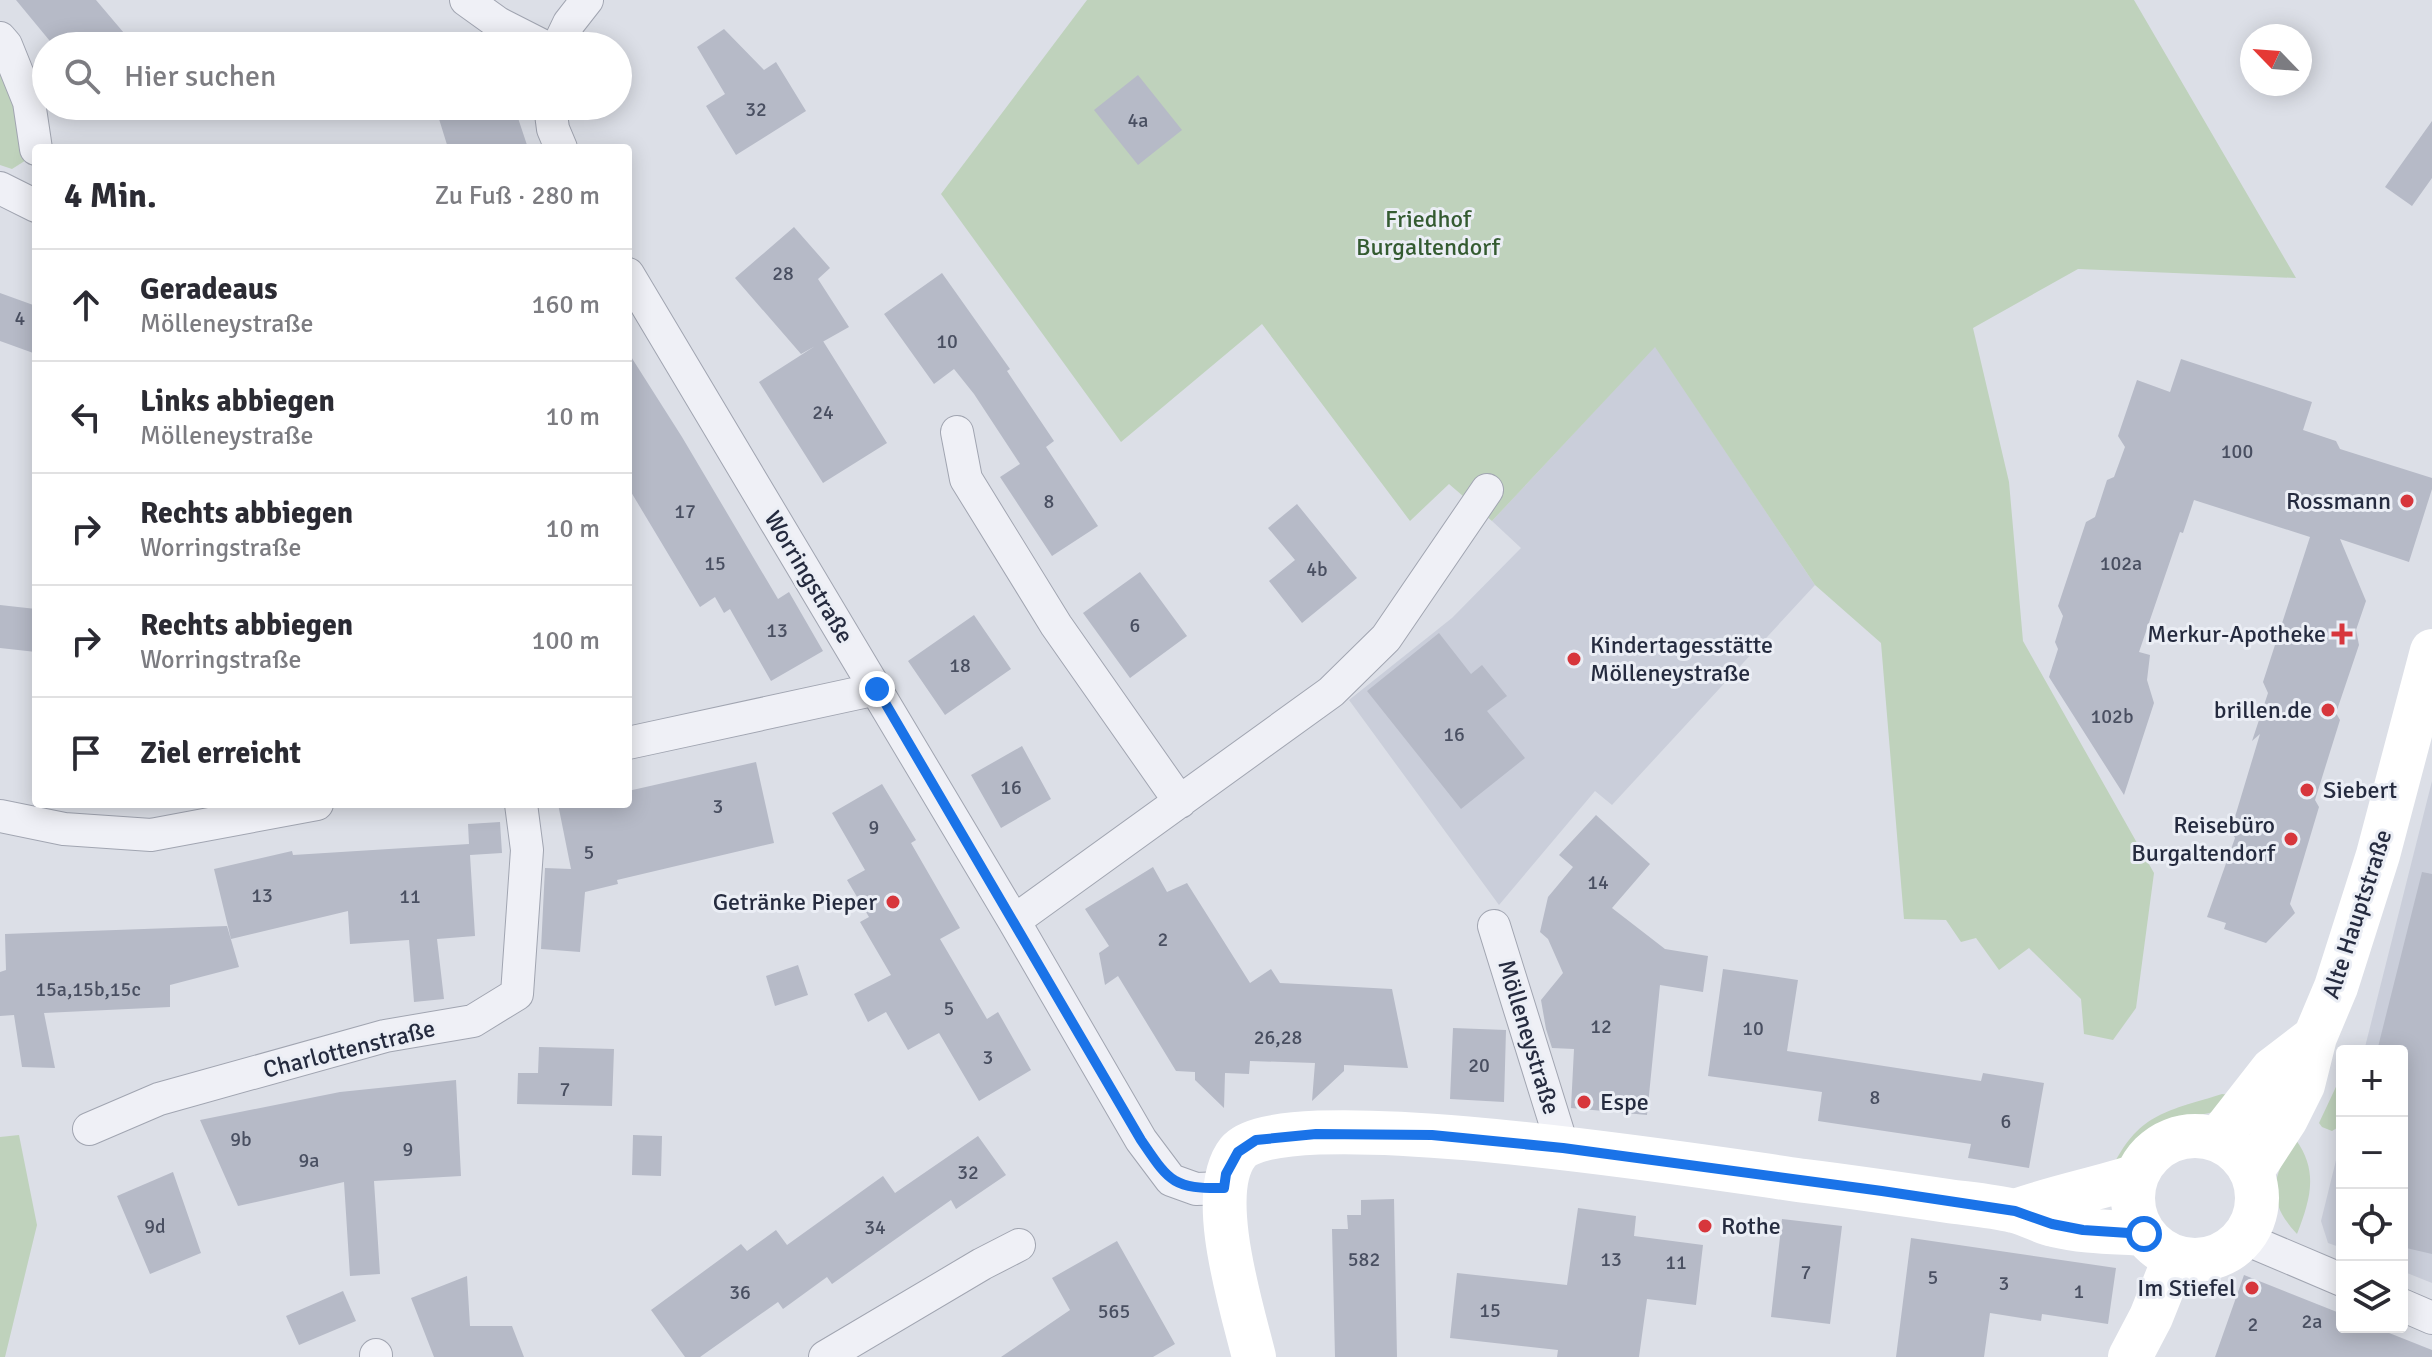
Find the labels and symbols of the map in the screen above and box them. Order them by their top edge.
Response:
north arrow [2240,24,2312,96]
house number: 32 [745,97,767,122]
house number: 4a [1128,108,1148,133]
park label: Friedhof Burgaltendorf [1356,204,1501,262]
house number: 28 [772,261,794,286]
house number: 4 [15,306,26,331]
house number: 10 [936,329,958,354]
house number: 24 [812,400,834,425]
house number: 100 [2221,439,2253,464]
place label: Rossmann [2286,486,2391,516]
house number: 8 [1044,489,1054,514]
marker: Rossmann [2398,492,2416,510]
house number: 17 [674,499,696,524]
street label: Worringstraße [758,505,860,649]
house number: 15 [704,551,726,576]
house number: 102a [2100,551,2142,576]
house number: 4b [1306,557,1328,582]
house number: 6 [1130,613,1140,638]
house number: 13 [766,618,788,643]
place label: Merkur-Apotheke [2147,619,2326,649]
marker: Merkur-Apotheke [2333,625,2351,643]
place label: Kindertagesstätte Mölleneystraße [1590,630,1773,688]
marker: Kindertagesstätte Mölleneystraße [1565,650,1583,668]
house number: 18 [949,653,971,678]
route end [859,671,895,707]
place label: brillen.de [2214,695,2312,725]
marker: brillen.de [2319,701,2337,719]
house number: 102b [2091,704,2133,729]
house number: 16 [1443,722,1465,747]
house number: 16 [1000,775,1022,800]
place label: Siebert [2323,775,2397,805]
marker: Siebert [2298,781,2316,799]
house number: 3 [713,794,723,819]
place label: Reisebüro Burgaltendorf [2131,810,2276,868]
house number: 9 [869,815,879,840]
street label: Alte Hauptstraße [2316,826,2398,1002]
marker: Reisebüro Burgaltendorf [2282,830,2300,848]
house number: 5 [584,840,594,865]
house number: 14 [1587,870,1609,895]
house number: 13 [251,883,273,908]
house number: 11 [399,884,421,909]
place label: Getränke Pieper [713,887,877,917]
marker: Getränke Pieper [884,893,902,911]
house number: 2 [1158,927,1168,952]
street label: Mölleneystraße [1491,956,1567,1118]
house number: 15a,15b,15c [35,977,141,1002]
house number: 5 [944,996,954,1021]
street label: Charlottenstraße [260,1013,438,1085]
house number: 12 [1590,1014,1612,1039]
house number: 10 [1742,1016,1764,1041]
house number: 26,28 [1254,1025,1302,1050]
house number: 3 [983,1045,993,1070]
house number: 20 [1468,1053,1490,1078]
house number: 7 [560,1077,570,1102]
house number: 8 [1870,1085,1880,1110]
place label: Espe [1600,1087,1649,1117]
marker: Espe [1575,1093,1593,1111]
house number: 6 [2001,1109,2011,1134]
house number: 9b [230,1127,252,1152]
house number: 9 [403,1137,413,1162]
house number: 9a [299,1148,319,1173]
house number: 32 [957,1160,979,1185]
place label: Rothe [1721,1211,1781,1241]
house number: 9d [144,1214,166,1239]
house number: 34 [864,1215,886,1240]
route start [2126,1216,2162,1252]
marker: Rothe [1696,1217,1714,1235]
house number: 582 [1348,1247,1380,1272]
house number: 13 [1600,1247,1622,1272]
house number: 11 [1665,1250,1687,1275]
house number: 7 [1801,1260,1811,1285]
house number: 5 [1928,1265,1938,1290]
house number: 3 [1999,1271,2009,1296]
place label: Im Stiefel [2137,1273,2236,1303]
house number: 1 [2074,1279,2084,1304]
marker: Im Stiefel [2243,1279,2261,1297]
house number: 36 [729,1280,751,1305]
house number: 15 [1479,1298,1501,1323]
house number: 565 [1098,1299,1130,1324]
house number: 2a [2302,1309,2322,1334]
house number: 2 [2248,1312,2258,1337]

